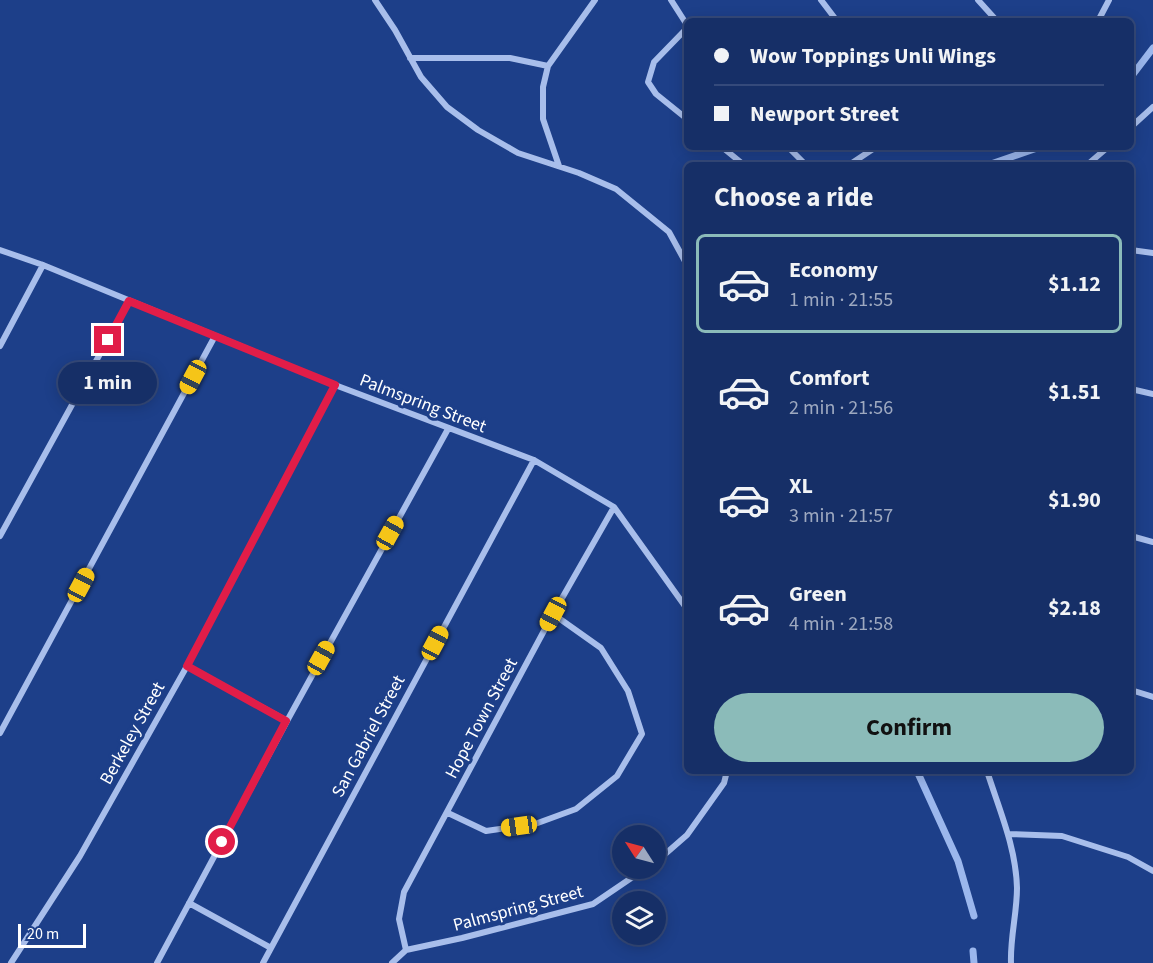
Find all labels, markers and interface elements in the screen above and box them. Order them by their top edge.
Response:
text: Wow Toppings Unli Wings [750,40,996,72]
text: Newport Street [750,98,899,130]
text: Choose a ride [714,178,874,217]
text: Economy [789,254,878,286]
icon: car [717,257,771,311]
text: $1.12 [1048,268,1101,300]
text: 1 min · 21:55 [789,286,893,314]
route end [94,326,121,353]
car [177,357,209,397]
callout: 1 min [58,361,158,403]
text: Comfort [789,362,870,394]
icon: car [717,365,771,419]
street label: Palmspring Street [356,368,490,439]
text: 1 min [83,369,132,397]
text: $1.51 [1048,376,1101,408]
text: 2 min · 21:56 [789,394,893,422]
text: XL [789,470,813,502]
icon: car [717,473,771,527]
text: $1.90 [1048,484,1101,516]
text: 3 min · 21:57 [789,502,893,530]
car [373,513,407,553]
car [65,565,97,605]
text: Green [789,578,847,610]
icon: car [717,581,771,635]
text: $2.18 [1048,592,1101,624]
car [537,594,569,634]
text: 4 min · 21:58 [789,610,893,638]
car [419,623,451,663]
car [304,638,338,678]
street label: Hope Town Street [439,653,524,783]
street label: San Gabriel Street [326,671,411,802]
street label: Berkeley Street [94,677,171,789]
button: Confirm [714,693,1104,762]
car [500,815,538,837]
north arrow [612,825,666,879]
map controls [612,825,666,945]
route start [208,828,235,855]
street label: Palmspring Street [450,879,586,938]
button: layers [612,891,666,945]
scale bar [18,921,86,948]
text: 20 m [27,923,59,945]

